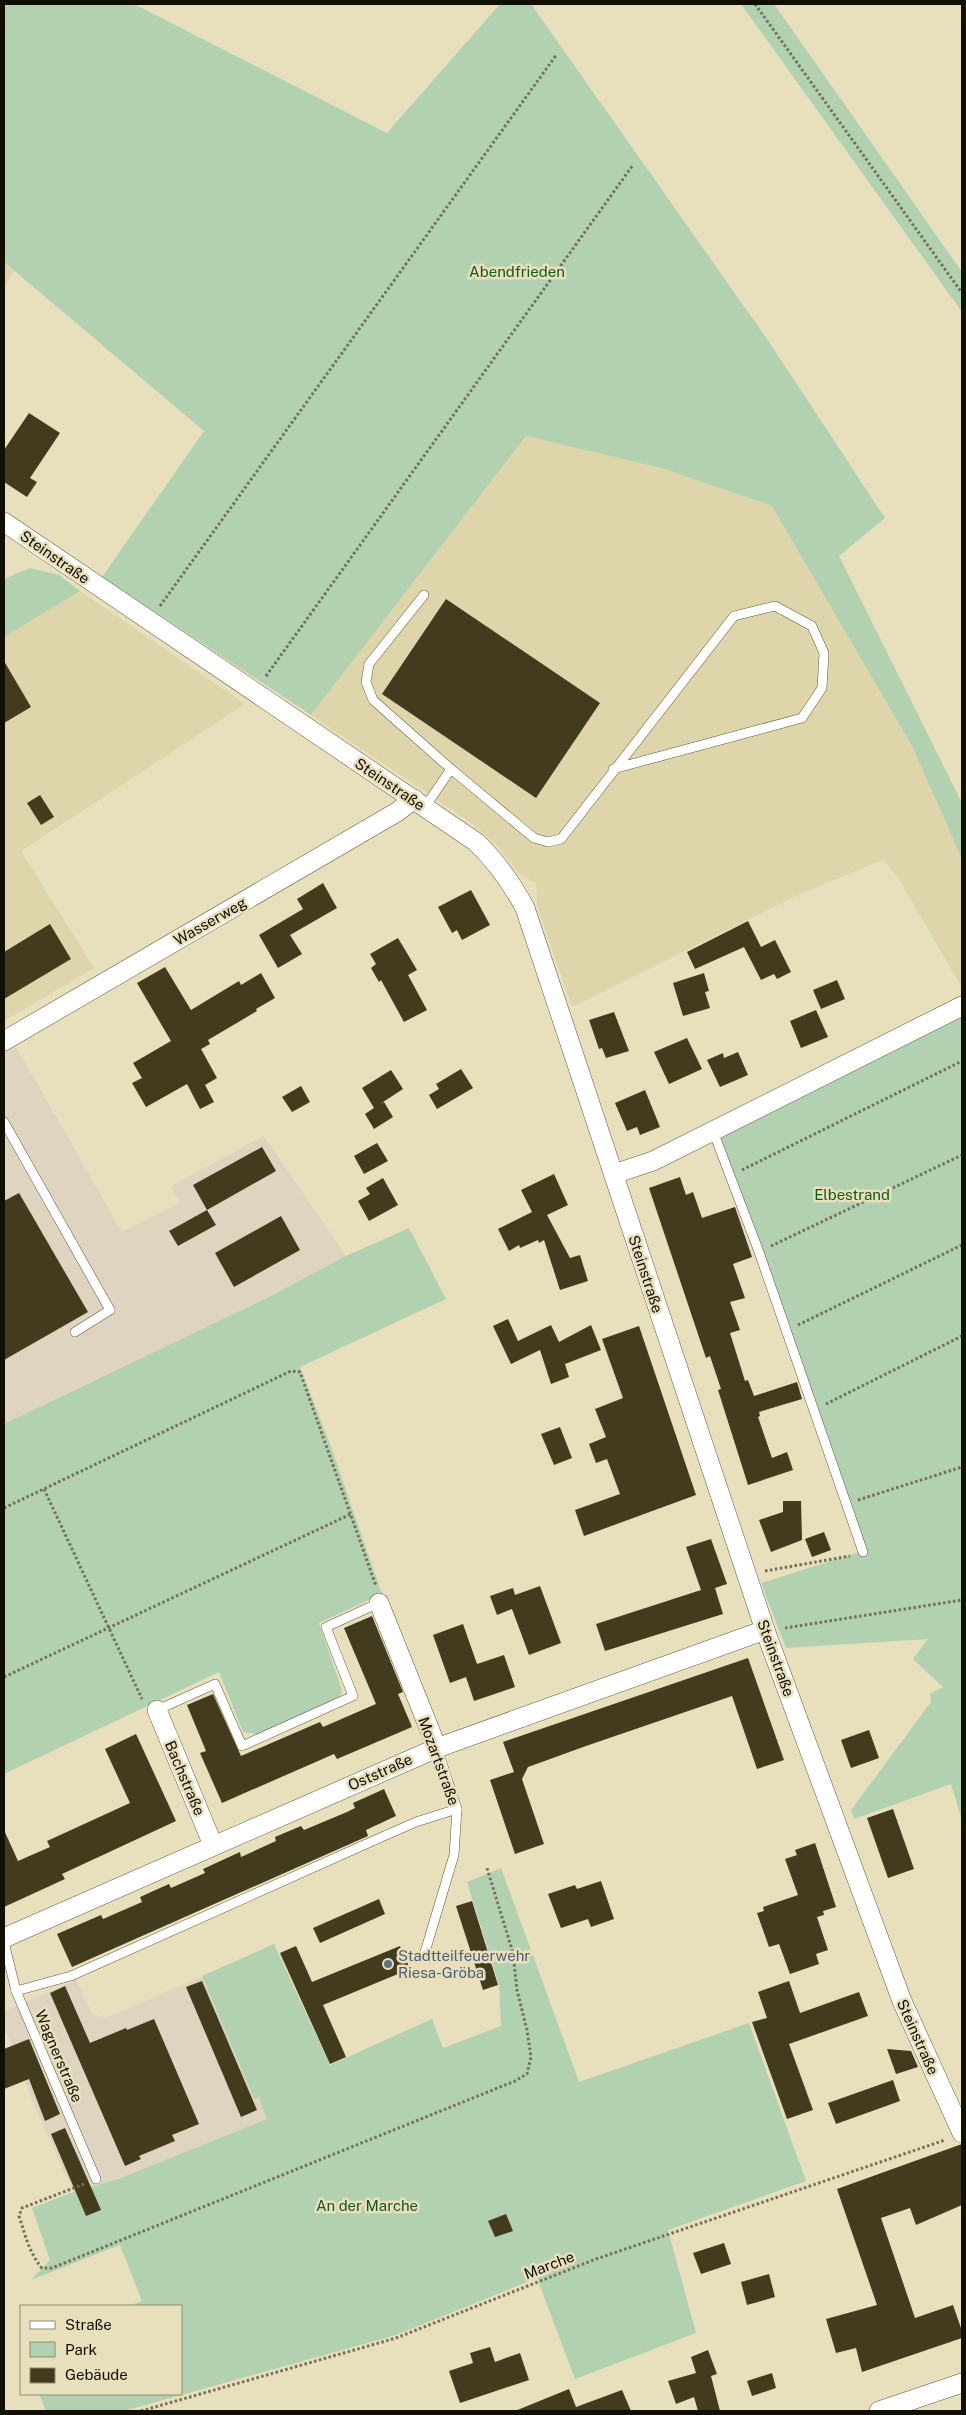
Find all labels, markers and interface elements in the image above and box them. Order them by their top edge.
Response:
park label: Abendfrieden [469,263,565,280]
street label: Steinstraße [17,527,93,587]
street label: Steinstraße [352,754,428,814]
street label: Wasserweg [171,893,249,949]
park label: Elbestrand [814,1186,890,1203]
street label: Steinstraße [625,1233,667,1315]
street label: Steinstraße [754,1617,798,1699]
street label: Mozartstraße [415,1714,463,1808]
street label: Bachstraße [162,1738,208,1818]
street label: Oststraße [345,1750,415,1794]
place label: Stadtteilfeuerwehr Riesa-Gröba [398,1947,530,1981]
marker: Stadtteilfeuerwehr Riesa-Gröba [382,1958,394,1970]
street label: Steinstraße [894,1997,942,2077]
street label: Wagnerstraße [32,2007,86,2105]
park label: An der Marche [316,2197,418,2214]
street label: Marche [521,2248,577,2282]
legend [20,2305,182,2395]
text: Straße [65,2316,112,2333]
text: Park [65,2341,97,2358]
text: Gebäude [65,2366,128,2383]

